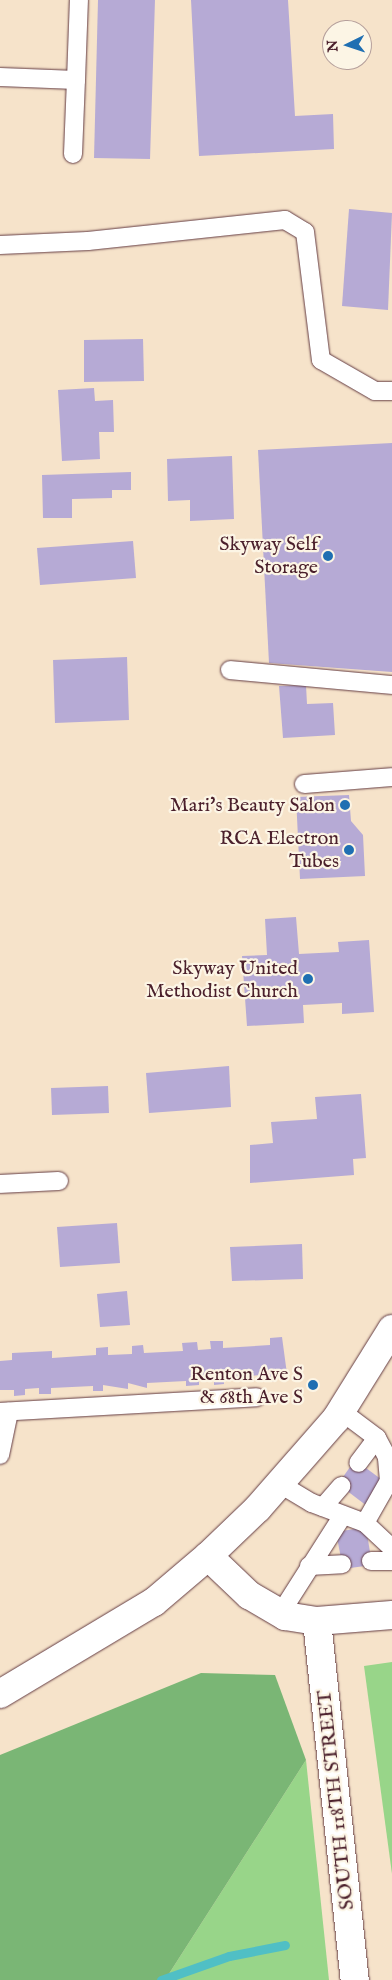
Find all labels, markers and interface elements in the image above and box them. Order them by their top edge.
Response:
north arrow [322,20,372,70]
text: N [324,39,342,53]
place label: Skyway Self Storage [219,532,318,579]
marker: Skyway Self Storage [322,550,334,562]
place label: Mari's Beauty Salon [170,793,335,817]
marker: Mari's Beauty Salon [339,799,351,811]
place label: RCA Electron Tubes [220,826,339,873]
marker: RCA Electron Tubes [343,844,355,856]
place label: Skyway United Methodist Church [146,956,298,1003]
marker: Skyway United Methodist Church [302,973,314,985]
place label: Renton Ave S & 68th Ave S [190,1362,303,1409]
marker: Renton Ave S & 68th Ave S [307,1379,319,1391]
street label: SOUTH 118TH STREET [313,1689,359,1911]

